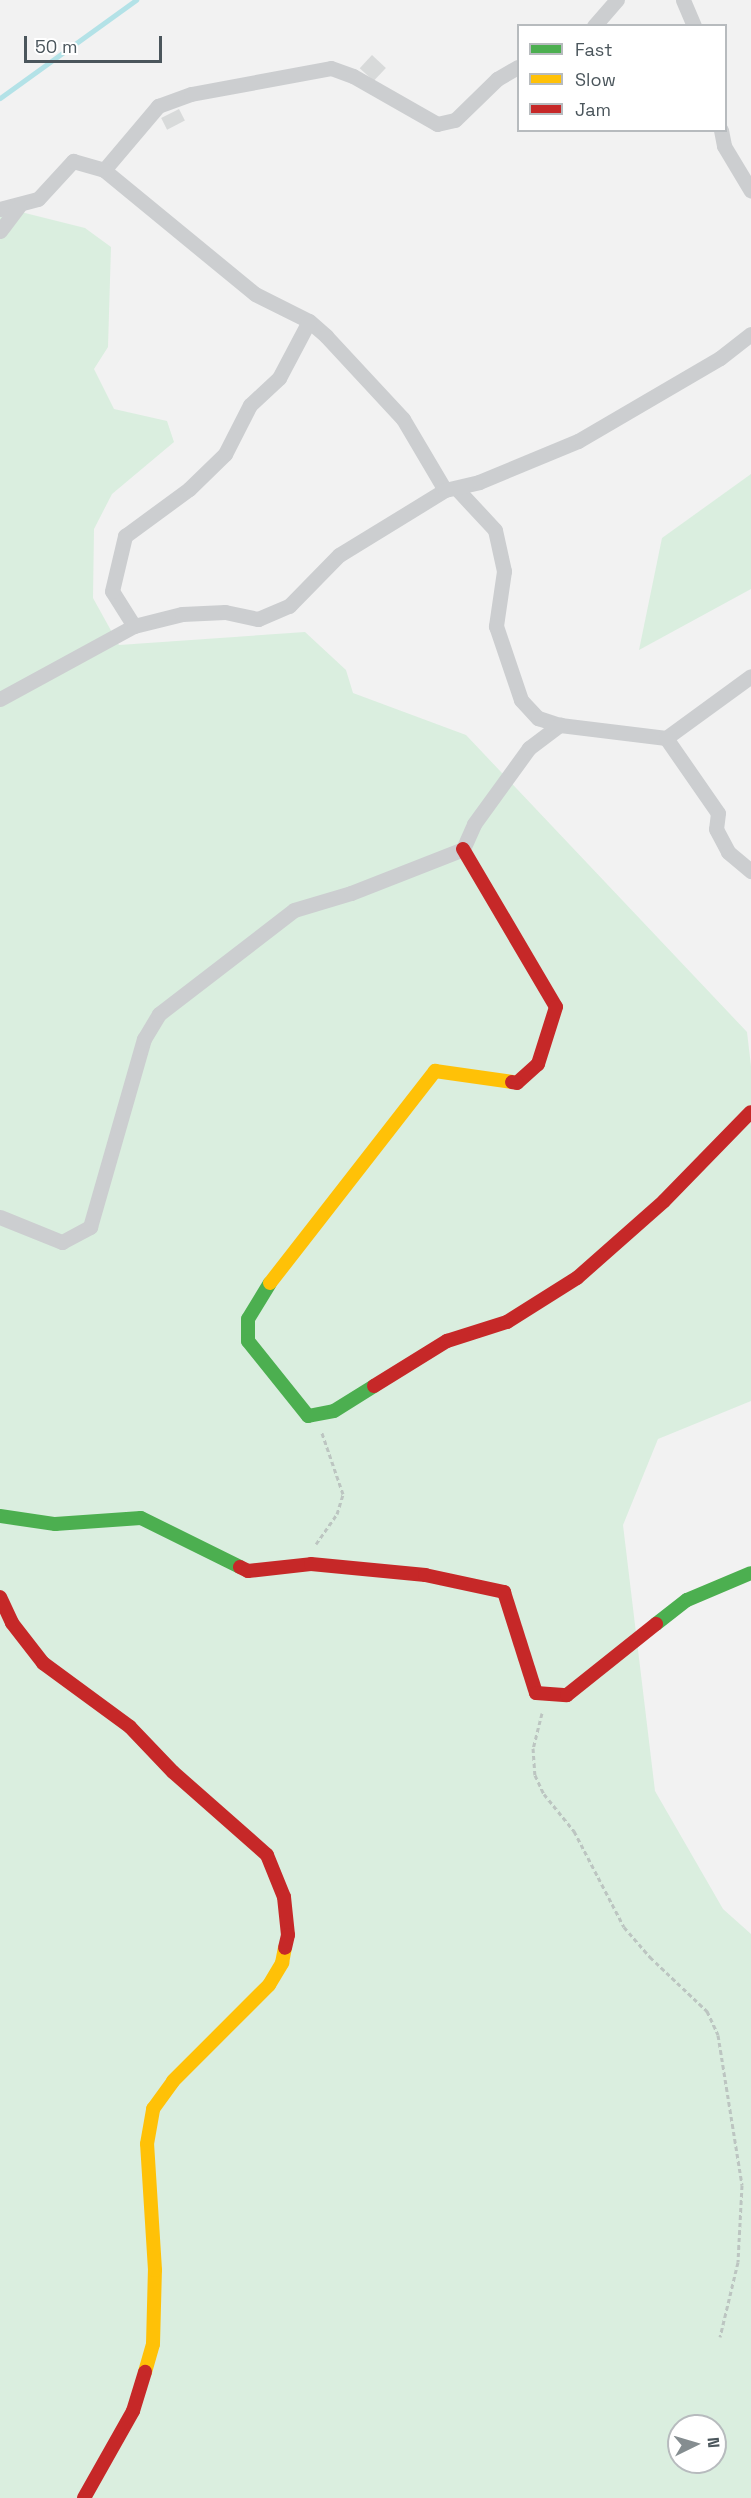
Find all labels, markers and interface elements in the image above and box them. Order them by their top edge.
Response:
scale bar [27,24,165,62]
legend [517,24,727,132]
text: 50 m [35,35,77,58]
text: Fast [575,38,612,61]
text: Slow [575,68,616,91]
text: Jam [575,98,611,121]
north arrow [667,2414,727,2474]
text: N [703,2436,724,2449]

